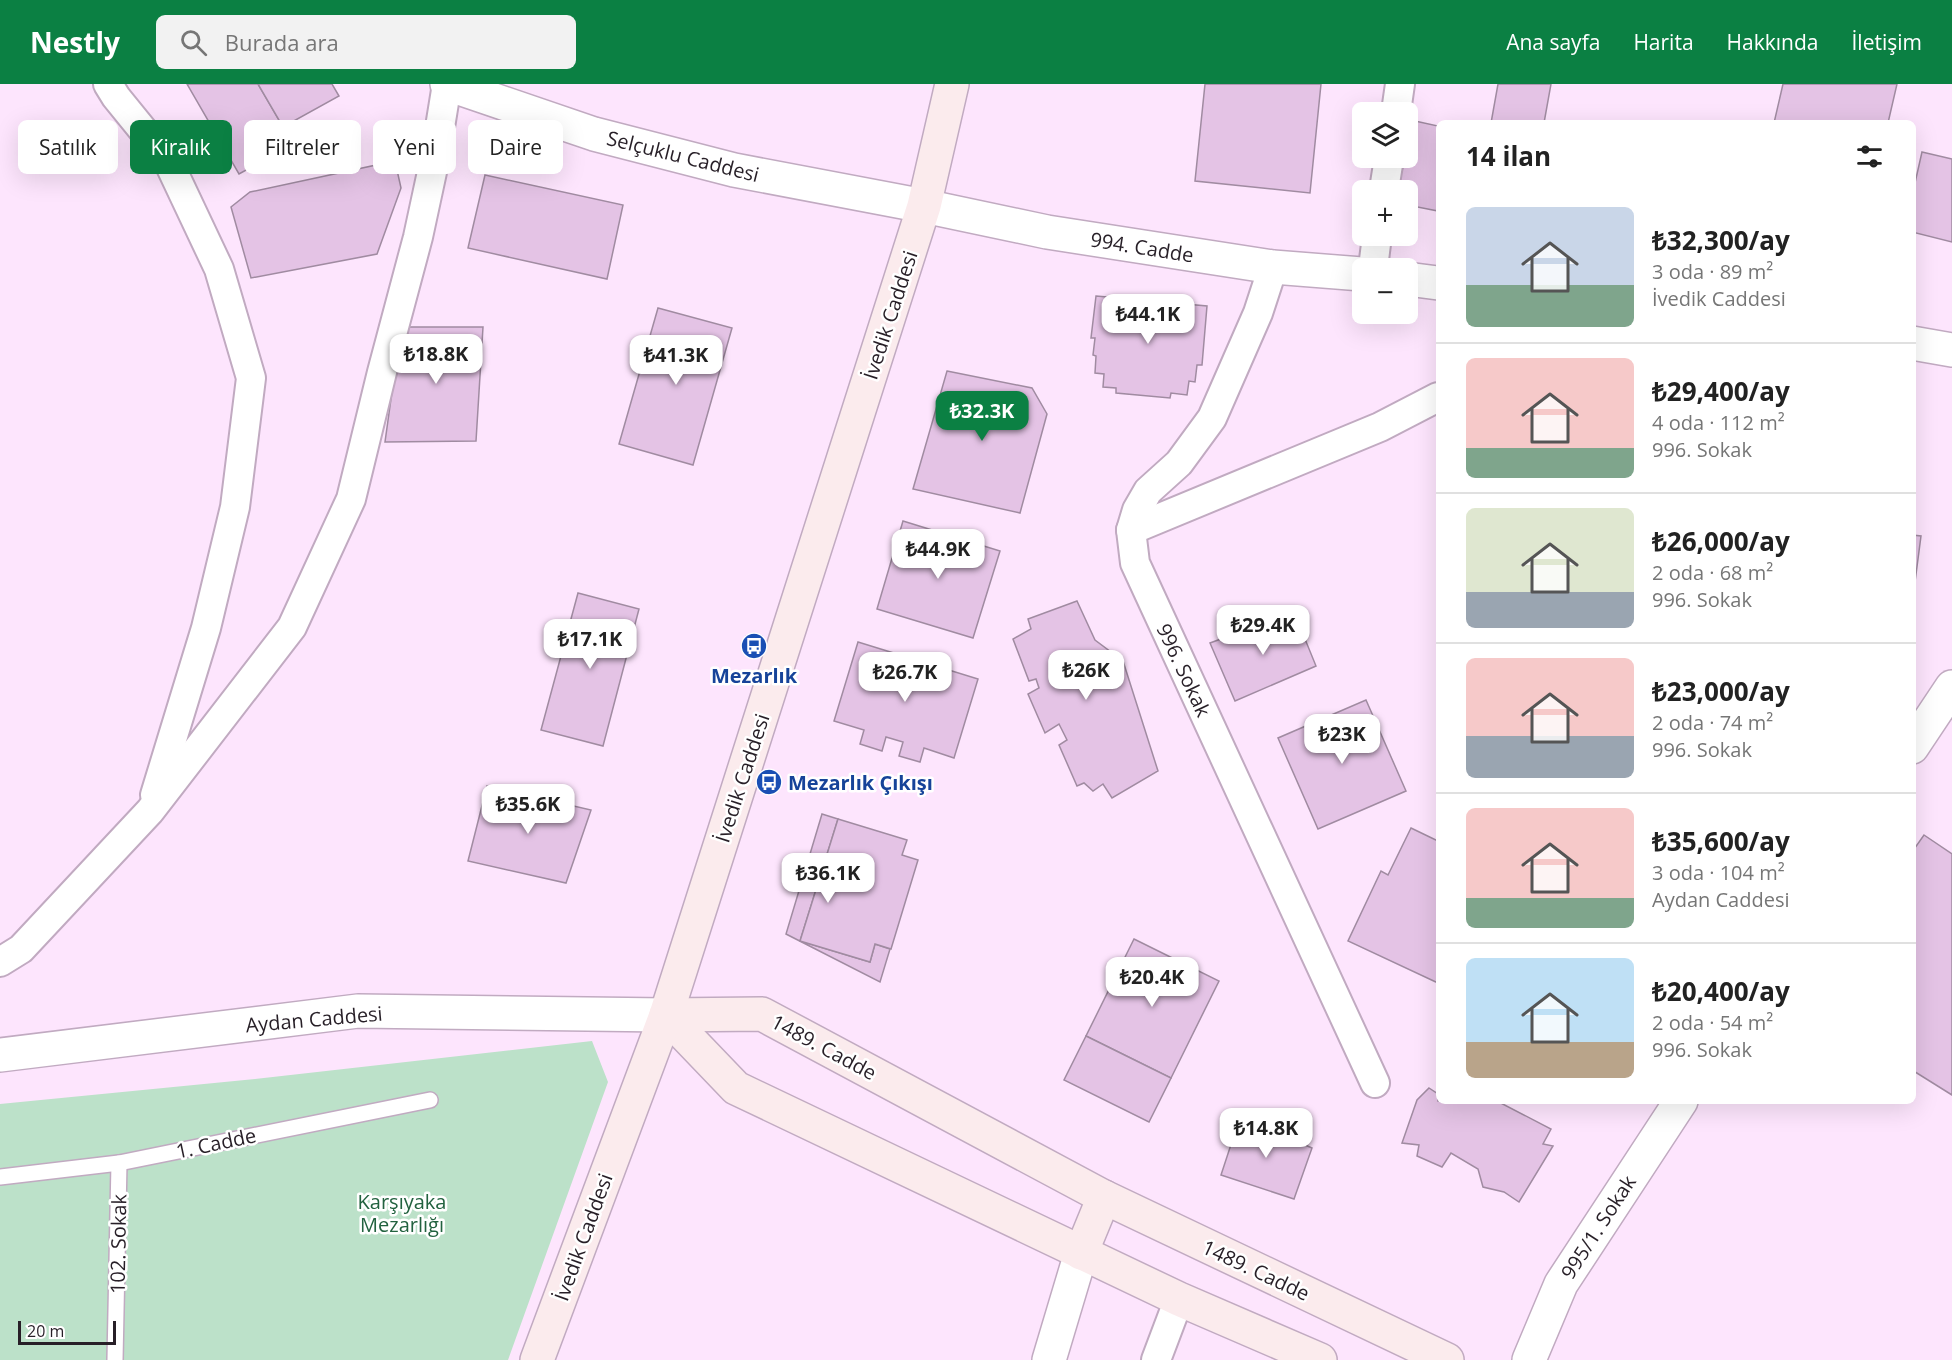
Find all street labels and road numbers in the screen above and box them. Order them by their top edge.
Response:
street label: Selçuklu Caddesi [604,124,762,188]
street label: 994. Cadde [1088,226,1196,268]
street label: İvedik Caddesi [856,247,924,383]
street label: 996. Sokak [1151,619,1218,721]
street label: İvedik Caddesi [708,710,776,846]
street label: Aydan Caddesi [244,1000,384,1038]
street label: 1489. Cadde [767,1008,881,1086]
street label: 1. Cadde [173,1121,259,1165]
street label: 995/1. Sokak [1554,1169,1642,1284]
street label: İvedik Caddesi [547,1170,619,1304]
street label: 102. Sokak [104,1193,132,1294]
street label: 1489. Cadde [1198,1233,1314,1307]

